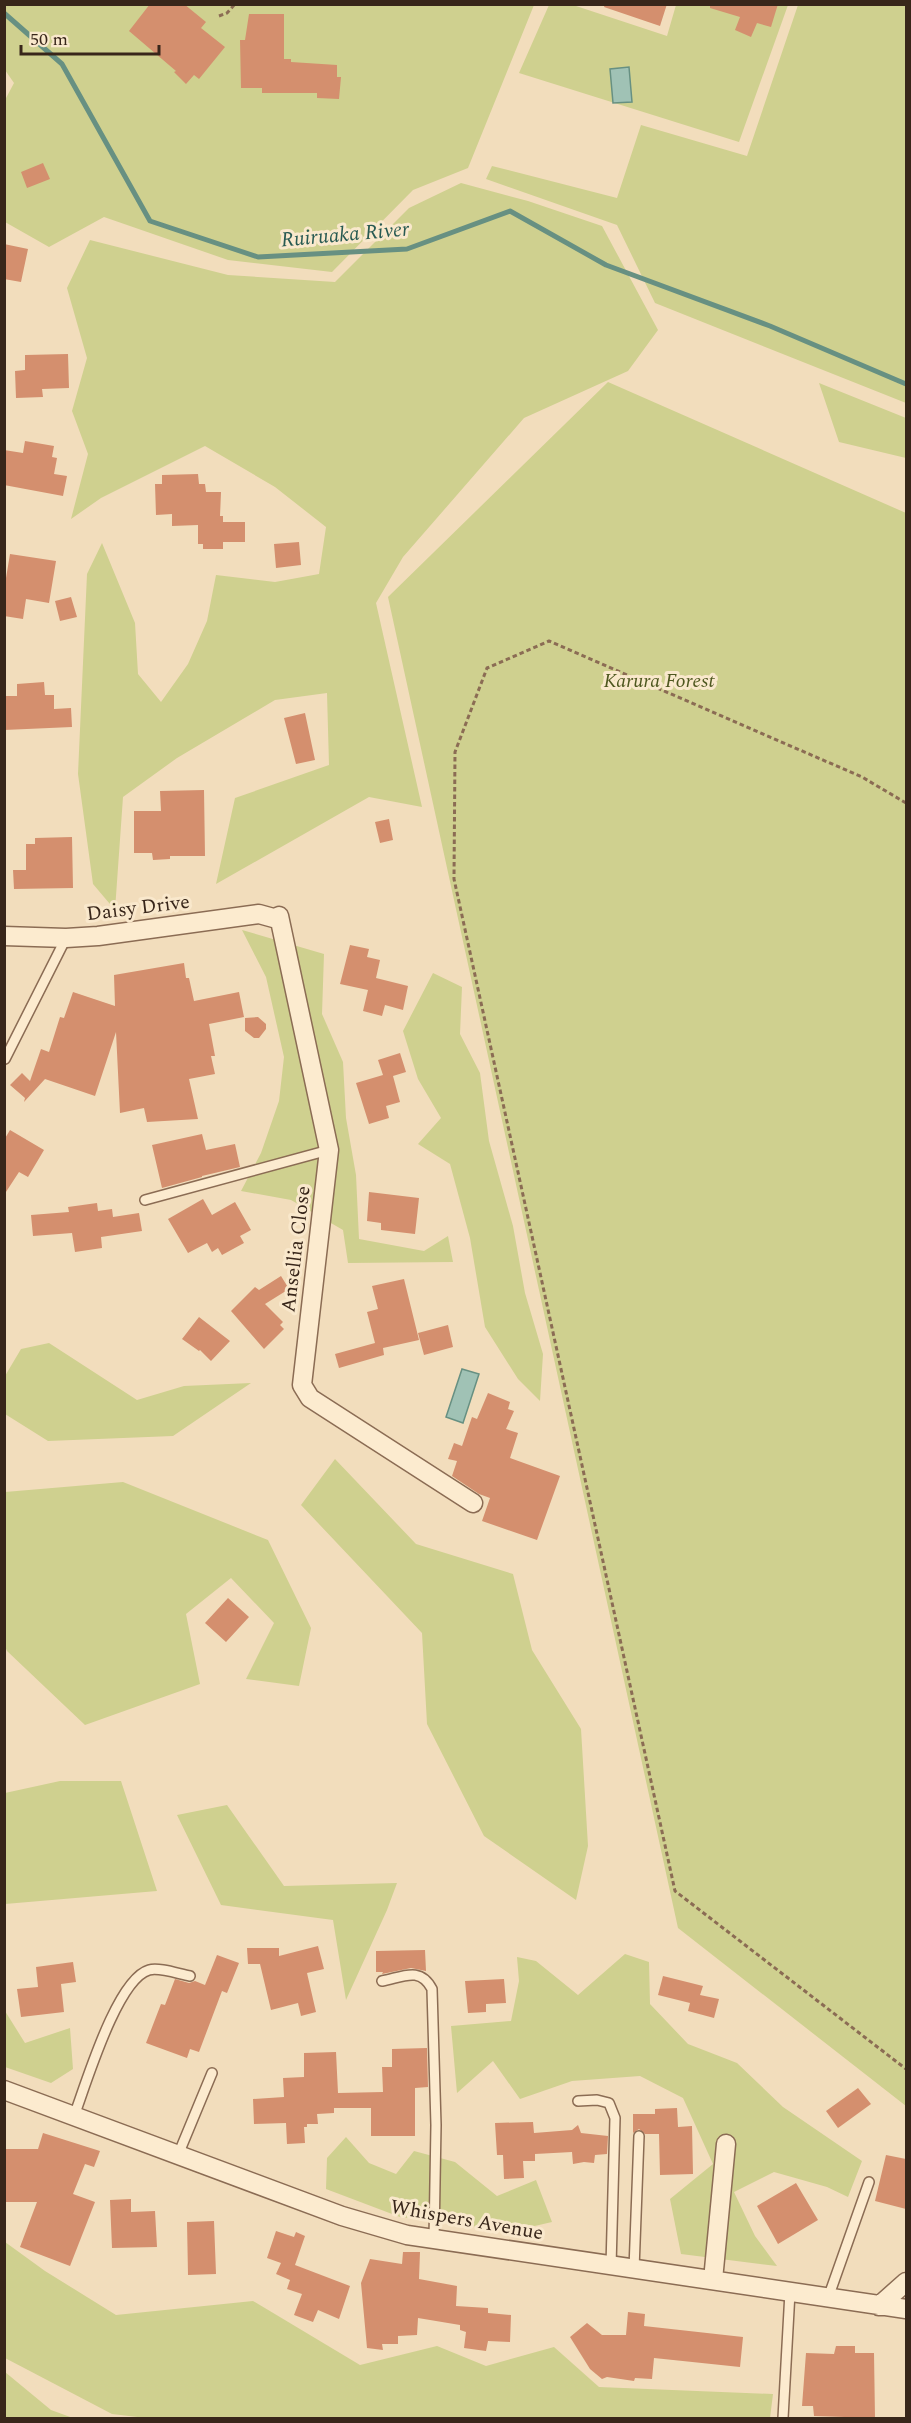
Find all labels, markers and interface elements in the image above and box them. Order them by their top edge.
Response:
scale bar [21,18,159,56]
text: 50 m [30,26,68,53]
water label: Ruiruaka River [280,213,411,257]
park label: Karura Forest [603,666,715,696]
street label: Daisy Drive [85,887,191,929]
street label: Ansellia Close [273,1184,319,1314]
street label: Whispers Avenue [388,2192,546,2248]

